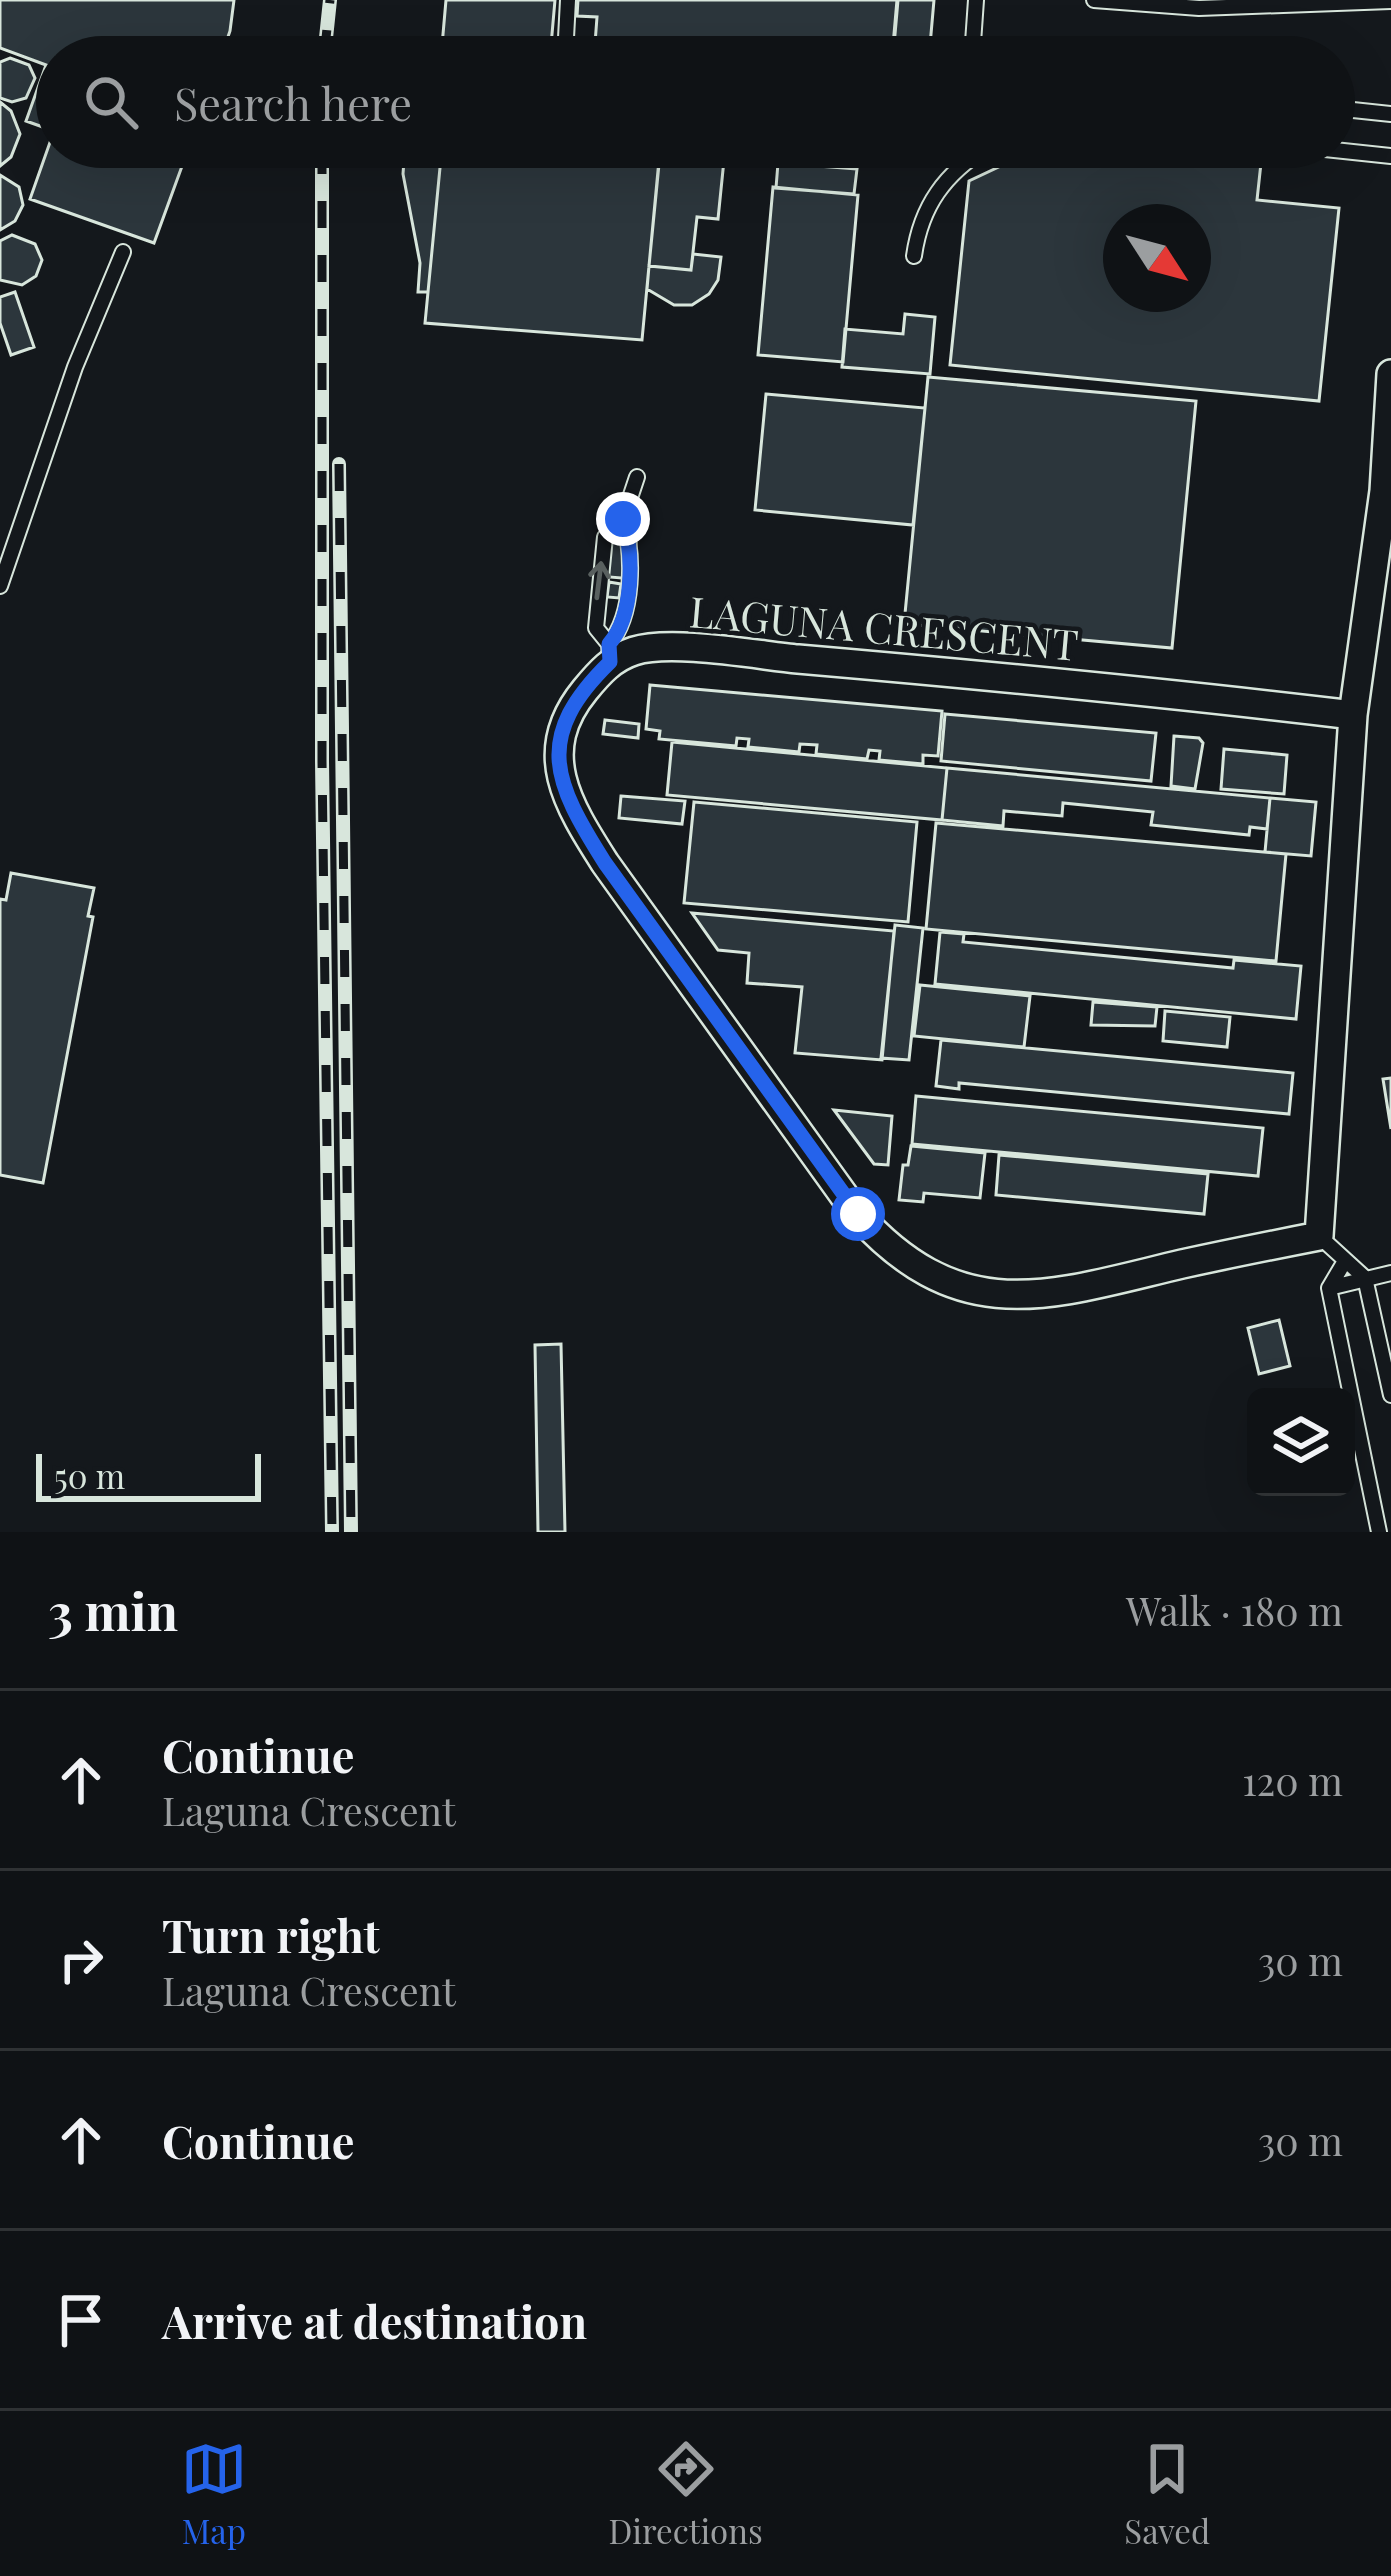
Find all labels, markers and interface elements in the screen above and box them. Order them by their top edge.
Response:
search box [36,36,1355,168]
icon: search [78,69,144,135]
text: Search here [174,72,412,132]
north arrow [1103,204,1211,312]
route end [596,492,650,546]
one-way arrow [589,561,611,600]
street label: LAGUNA CRESCENT [687,582,1081,672]
route start [831,1187,885,1241]
map controls [1247,1388,1355,1496]
button: layers [1247,1388,1355,1496]
scale bar [36,1448,261,1501]
text: 50 m [54,1453,125,1497]
text: 3 min [48,1576,178,1644]
text: Walk · 180 m [1126,1584,1343,1636]
text: Continue [162,1724,354,1784]
icon: ahead [48,1747,114,1813]
text: 120 m [1242,1754,1343,1806]
text: Laguna Crescent [162,1784,456,1836]
text: Turn right [162,1904,380,1964]
icon: right [48,1927,114,1993]
text: 30 m [1258,1934,1343,1986]
text: Laguna Crescent [162,1964,456,2016]
icon: ahead [48,2107,114,2173]
text: Continue [162,2110,354,2170]
text: 30 m [1258,2114,1343,2166]
icon: arrive [48,2287,114,2353]
text: Arrive at destination [162,2290,587,2350]
tab: Map [181,2436,247,2552]
tab: Directions [608,2436,763,2552]
tab: Saved [1124,2436,1210,2552]

